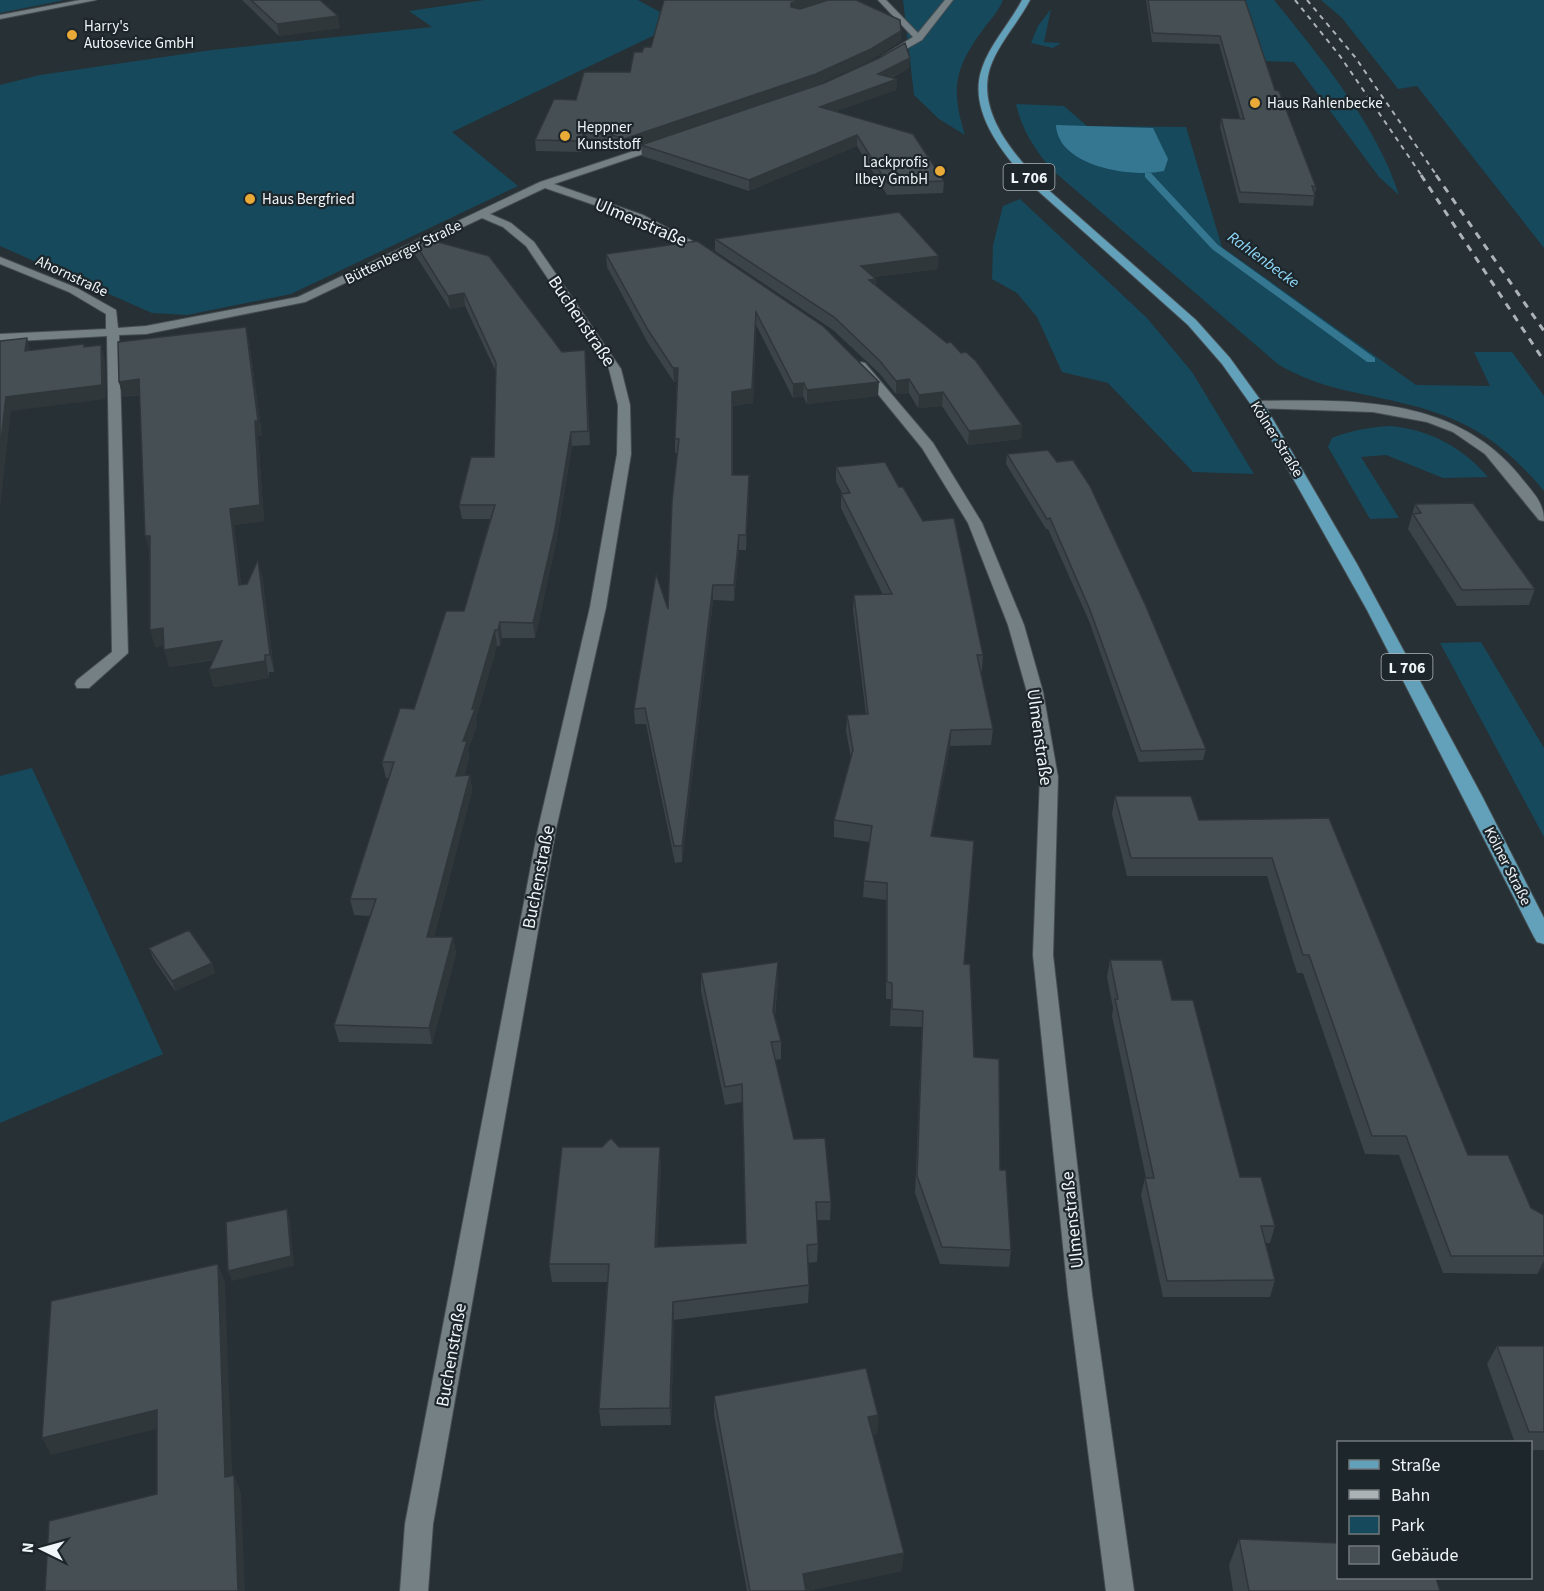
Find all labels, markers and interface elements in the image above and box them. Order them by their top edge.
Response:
place label: Harry's Autosevice GmbH [84,16,194,54]
marker: Harry's Autosevice GmbH [65,28,79,42]
place label: Haus Rahlenbecke [1267,93,1383,114]
marker: Haus Rahlenbecke [1248,96,1262,110]
place label: Heppner Kunststoff [577,117,642,155]
marker: Heppner Kunststoff [558,129,572,143]
place label: Lackprofis Ilbey GmbH [855,152,928,190]
marker: Lackprofis Ilbey GmbH [933,164,947,178]
road number: L 706 [1004,164,1054,190]
place label: Haus Bergfried [262,189,355,210]
marker: Haus Bergfried [243,192,257,206]
street label: Ulmenstraße [591,192,691,253]
street label: Büttenberger Straße [341,215,465,290]
water label: Rahlenbecke [1223,226,1304,294]
street label: Ahornstraße [32,251,111,302]
street label: Buchenstraße [542,271,621,372]
street label: Kölner Straße [1245,397,1308,481]
road number: L 706 [1382,654,1432,680]
street label: Ulmenstraße [1020,687,1059,787]
street label: Buchenstraße [516,823,561,931]
street label: Kölner Straße [1479,823,1536,909]
street label: Ulmenstraße [1055,1170,1090,1270]
street label: Buchenstraße [430,1301,473,1409]
legend [1337,1441,1532,1579]
text: Straße [1391,1453,1441,1478]
text: Bahn [1391,1483,1430,1508]
text: Park [1391,1513,1425,1538]
north arrow [12,1519,72,1579]
text: N [17,1542,39,1554]
text: Gebäude [1391,1543,1459,1568]

